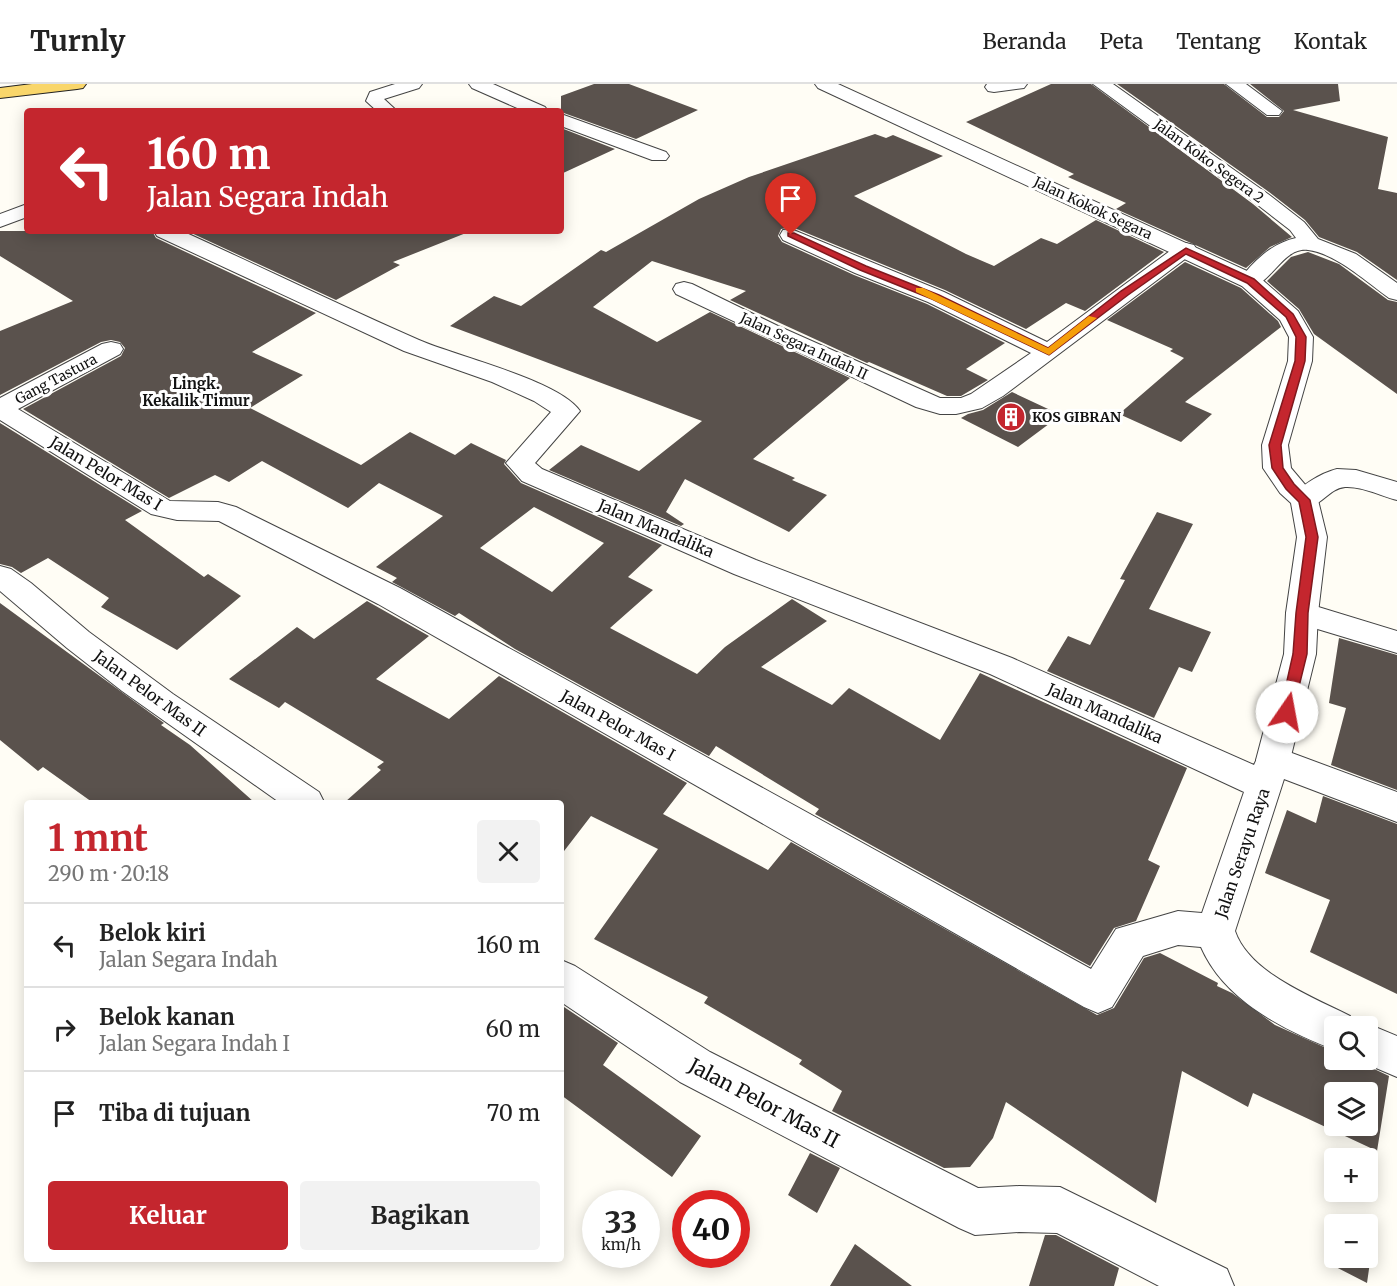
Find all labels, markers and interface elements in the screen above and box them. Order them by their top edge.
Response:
text: Turnly [30,23,125,59]
text: Beranda [982,28,1066,55]
text: Peta [1099,28,1143,55]
text: Tentang [1176,28,1261,55]
text: Kontak [1294,28,1367,55]
street label: Jalan Koko Segera 2 [1150,115,1267,207]
text: 160 m [147,128,271,180]
icon: left [48,132,126,210]
street label: Jalan Kokok Segara [1030,172,1156,244]
pin [765,173,816,235]
text: Jalan Segara Indah [147,180,388,214]
icon: arrive [774,182,807,215]
street label: Jalan Segara Indah II [736,308,871,384]
street label: Gang Tastura [12,350,101,408]
district label: Lingk. Kekalik Timur [142,374,250,410]
building icon: KOS GIBRAN [995,401,1027,433]
place label: KOS GIBRAN [1032,408,1121,426]
street label: Jalan Pelor Mas I [45,431,166,514]
street label: Jalan Mandalika [594,494,718,562]
street label: Jalan Pelor Mas II [89,645,210,740]
street label: Jalan Mandalika [1043,678,1166,748]
position arrow [1255,680,1319,744]
street label: Jalan Pelor Mas I [556,685,679,765]
street label: Jalan Serayu Raya [1210,785,1274,922]
text: 1 mnt [48,816,148,861]
button: close [477,820,540,883]
text: 290 m · 20:18 [48,861,169,886]
text: Belok kiri [99,919,206,947]
icon: left [48,929,81,962]
text: 160 m [476,931,540,959]
text: Jalan Segara Indah [99,947,278,972]
text: Belok kanan [99,1003,235,1031]
icon: right [48,1013,81,1046]
text: 60 m [486,1015,540,1043]
map controls [1324,1016,1378,1268]
button: search [1324,1016,1378,1070]
text: Jalan Segara Indah I [99,1031,290,1056]
street label: Jalan Pelor Mas II [684,1052,844,1153]
button: layers [1324,1082,1378,1136]
icon: arrive [48,1097,81,1130]
text: Tiba di tujuan [99,1099,250,1127]
text: 70 m [487,1099,540,1127]
button: + [1324,1148,1378,1202]
button: Keluar [48,1181,288,1250]
button: Bagikan [300,1181,540,1250]
speed limit sign: 40 [672,1190,750,1268]
text: 33 [604,1203,638,1241]
button: − [1324,1214,1378,1268]
text: km/h [601,1235,641,1254]

